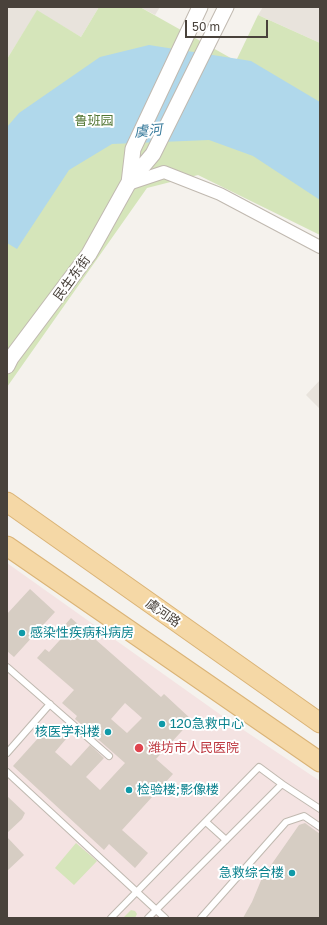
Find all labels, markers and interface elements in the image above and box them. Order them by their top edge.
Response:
scale bar [187,12,270,38]
text: 50 m [192,19,220,34]
park label: 鲁班园 [75,113,113,129]
water label: 虞河 [133,121,163,141]
street label: 民生东街 [50,252,94,304]
street label: 虞河路 [143,595,183,631]
place label: 感染性疾病科病房 [30,625,134,641]
marker: 感染性疾病科病房 [17,628,27,638]
place label: 120急救中心 [170,716,244,732]
marker: 120急救中心 [157,719,167,729]
place label: 核医学科楼 [35,724,100,740]
marker: 核医学科楼 [103,727,113,737]
place label: 潍坊市人民医院 [148,740,239,756]
marker: 潍坊市人民医院 [133,742,145,754]
place label: 检验楼;影像楼 [137,782,219,798]
marker: 检验楼;影像楼 [124,785,134,795]
place label: 急救综合楼 [219,865,284,881]
marker: 急救综合楼 [287,868,297,878]

